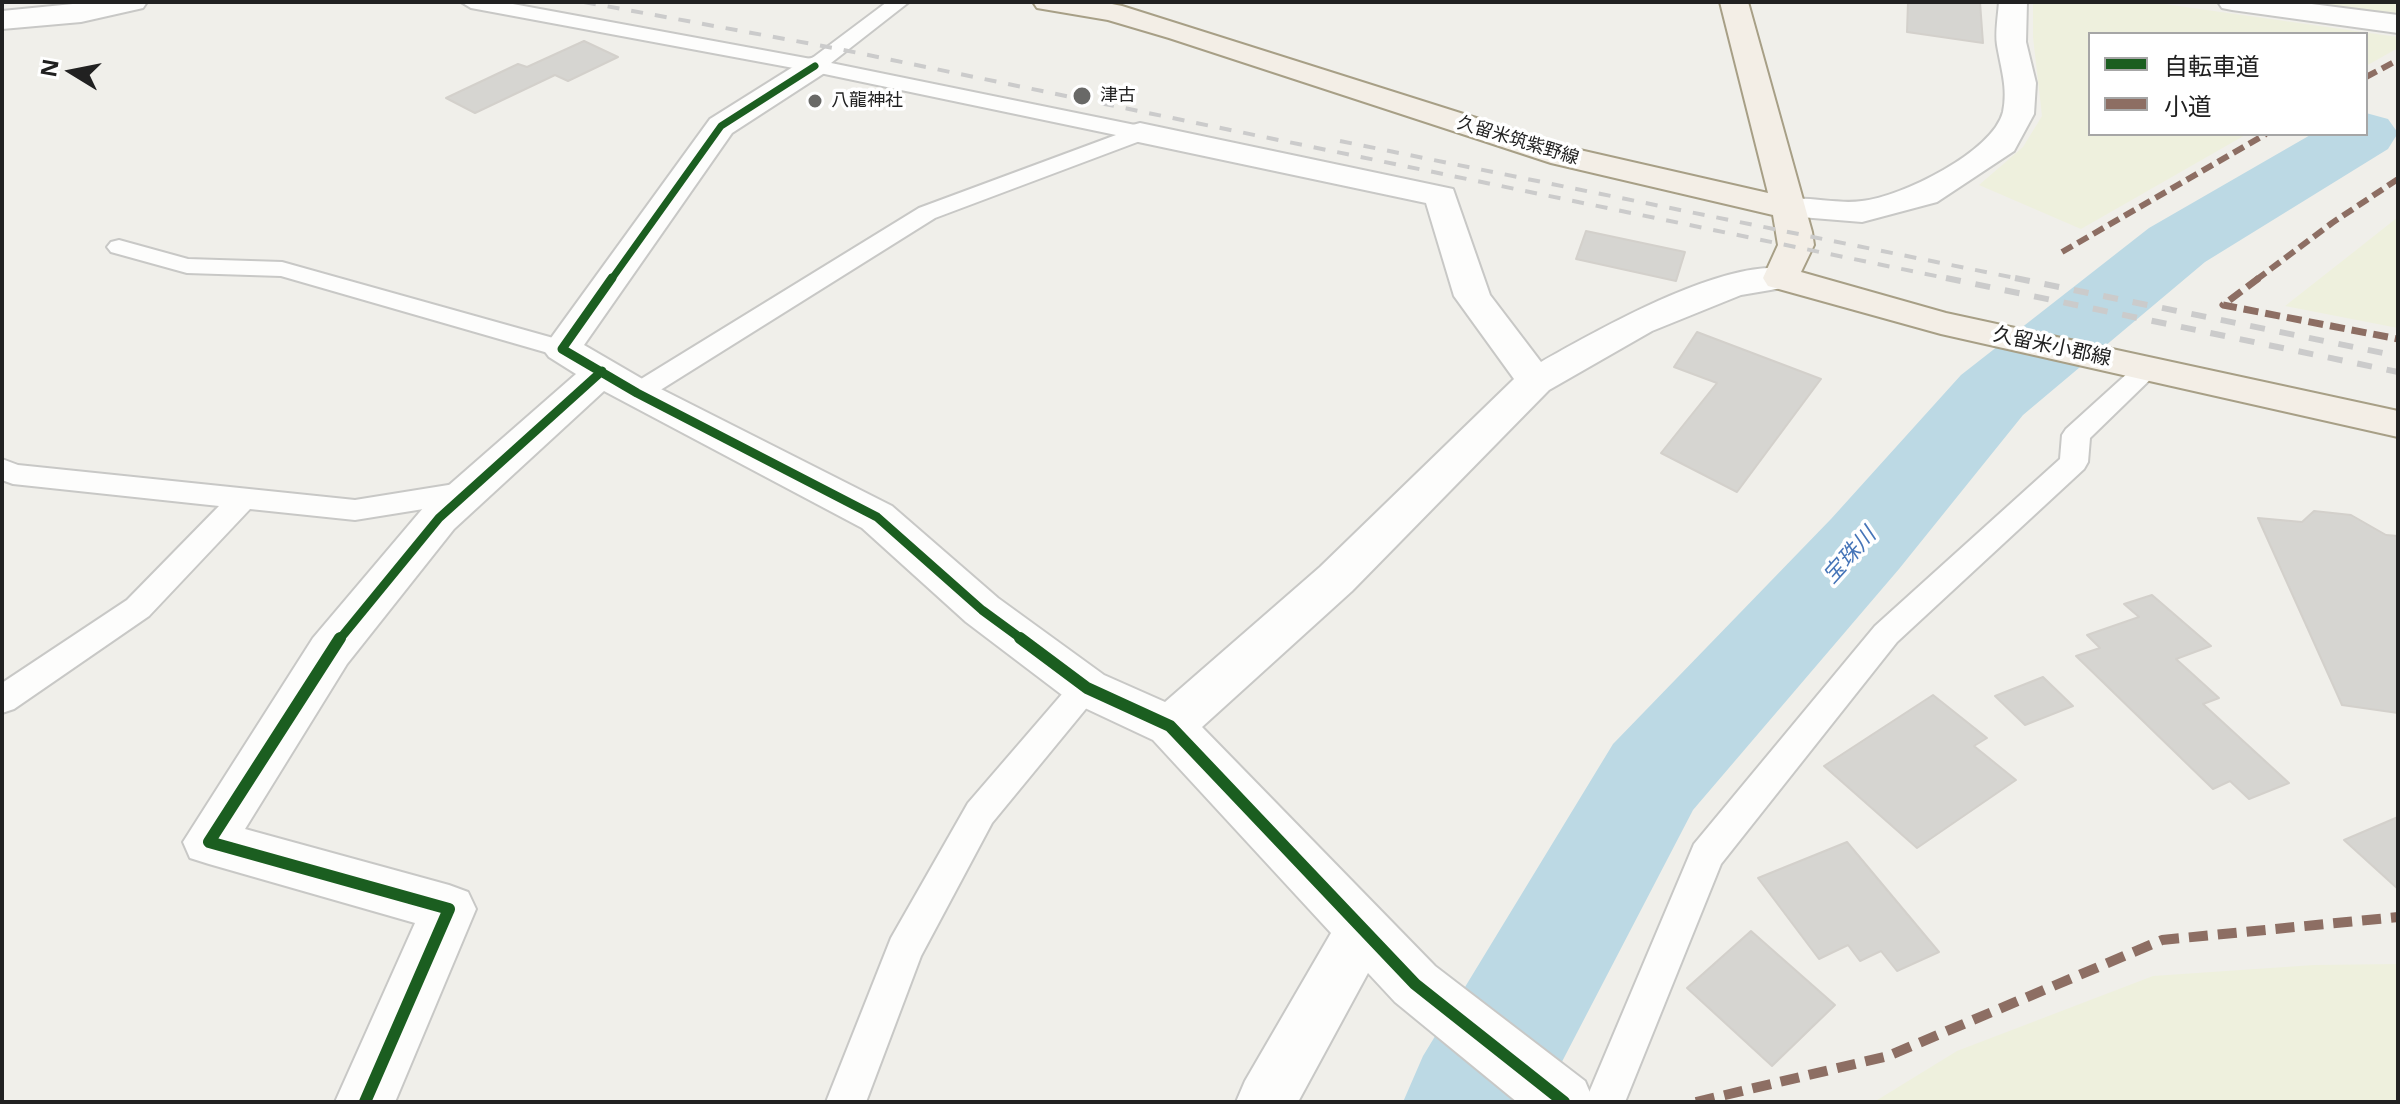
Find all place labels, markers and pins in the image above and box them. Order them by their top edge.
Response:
marker: 津古 [1071,85,1093,107]
place label: 津古 [1100,85,1136,107]
place label: 八龍神社 [831,90,903,112]
marker: 八龍神社 [806,92,824,110]

